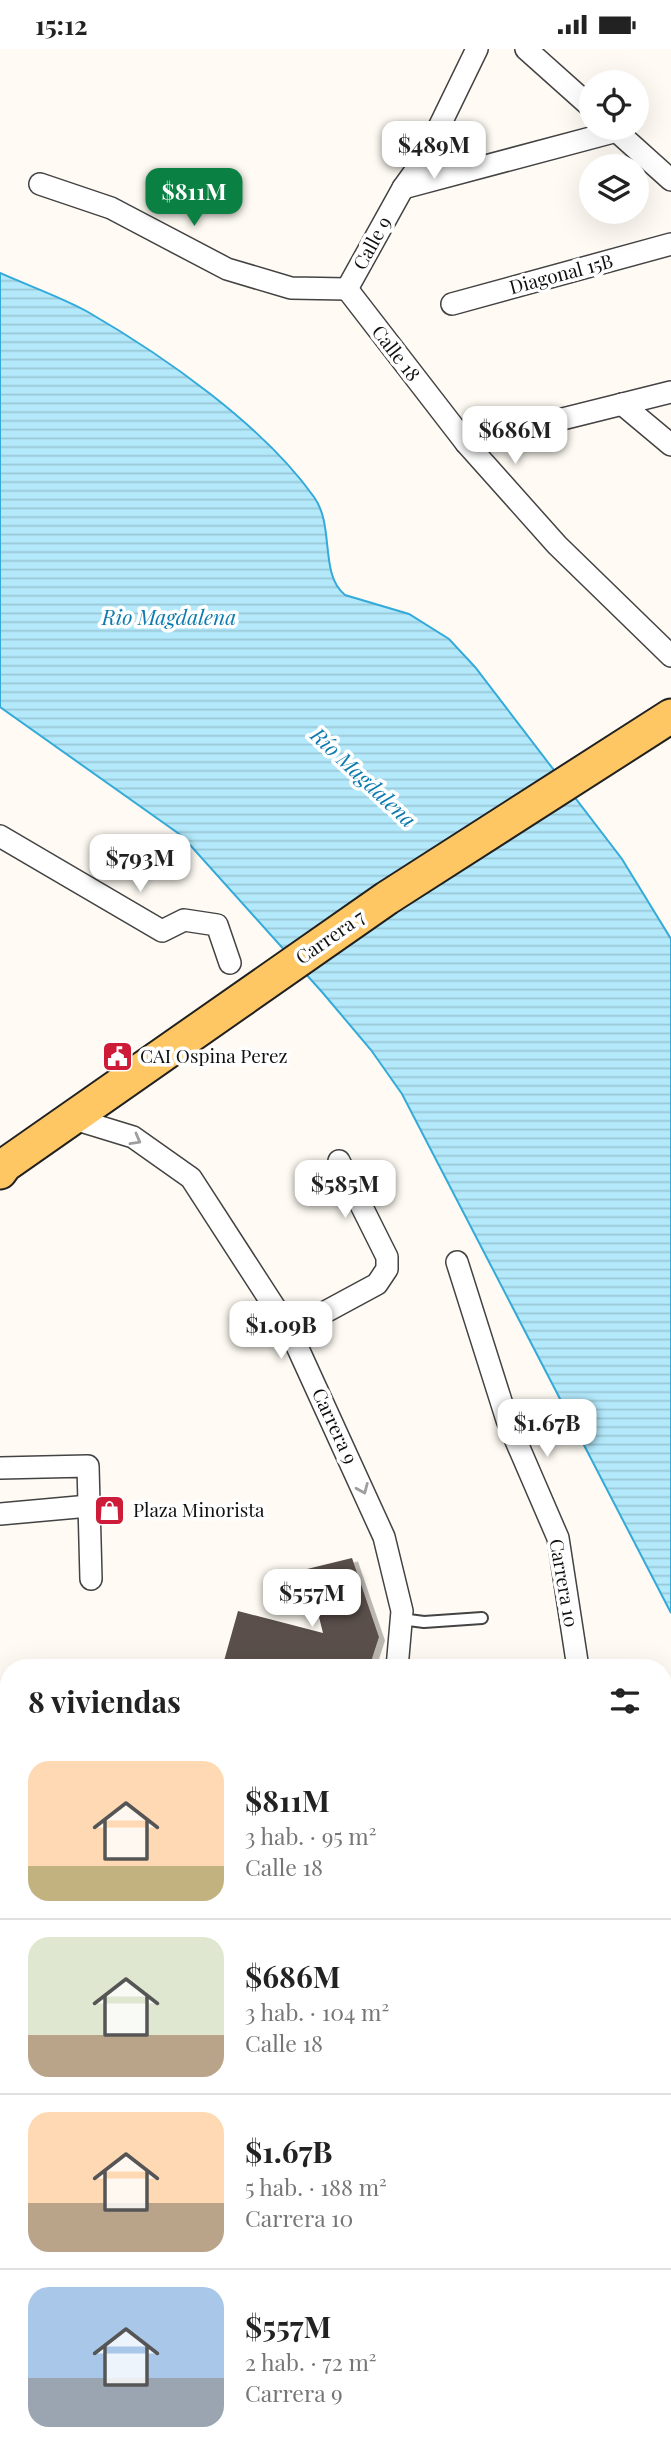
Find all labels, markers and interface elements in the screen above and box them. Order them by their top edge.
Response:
text: 15:12 [35,7,88,42]
map controls [579,70,649,224]
button: locate [579,70,649,140]
pin: $489M [385,121,483,181]
text: $489M [398,128,470,159]
button: layers [579,154,649,224]
pin: $811M [145,169,243,228]
text: $811M [161,175,227,206]
street label: Calle 9 [346,211,396,274]
street label: Diagonal 15B [506,247,616,299]
street label: Calle 18 [367,319,427,386]
pin: $686M [466,407,564,466]
text: $686M [478,413,552,444]
water label: Rio Magdalena [101,602,236,630]
water label: Río Magdalena [305,720,423,833]
pin: $793M [91,835,189,894]
text: $793M [106,841,174,872]
street label: Carrera 7 [290,903,369,969]
public building icon: CAI Ospina Perez [100,1039,134,1073]
place label: CAI Ospina Perez [140,1042,288,1068]
one-way arrow [128,1132,141,1145]
pin: $585M [296,1161,394,1220]
text: $585M [311,1167,379,1198]
pin: $1.09B [224,1301,338,1361]
text: $1.09B [245,1308,317,1339]
street label: Carrera 9 [307,1383,365,1468]
pin: $1.67B [490,1399,604,1459]
text: $1.67B [513,1406,581,1437]
one-way arrow [355,1482,369,1494]
shop icon: Plaza Minorista [93,1493,127,1527]
place label: Plaza Minorista [133,1496,265,1522]
street label: Carrera 10 [544,1536,586,1629]
pin: $557M [263,1569,361,1629]
text: $557M [279,1576,345,1607]
text: 8 viviendas [28,1681,181,1721]
icon: filters [606,1682,644,1720]
text: $811M [245,1780,330,1820]
icon: home [84,1789,168,1873]
text: 3 hab. · 95 m² [245,1820,377,1851]
text: Calle 18 [245,1851,323,1882]
text: $686M [245,1956,341,1996]
icon: home [84,1965,168,2049]
text: 3 hab. · 104 m² [245,1996,389,2027]
text: Calle 18 [245,2027,323,2058]
text: $1.67B [245,2131,332,2171]
icon: home [84,2140,168,2224]
text: 5 hab. · 188 m² [245,2171,387,2202]
text: Carrera 10 [245,2202,353,2233]
text: $557M [245,2306,331,2346]
icon: home [84,2315,168,2399]
text: 2 hab. · 72 m² [245,2346,377,2377]
text: Carrera 9 [245,2377,343,2408]

